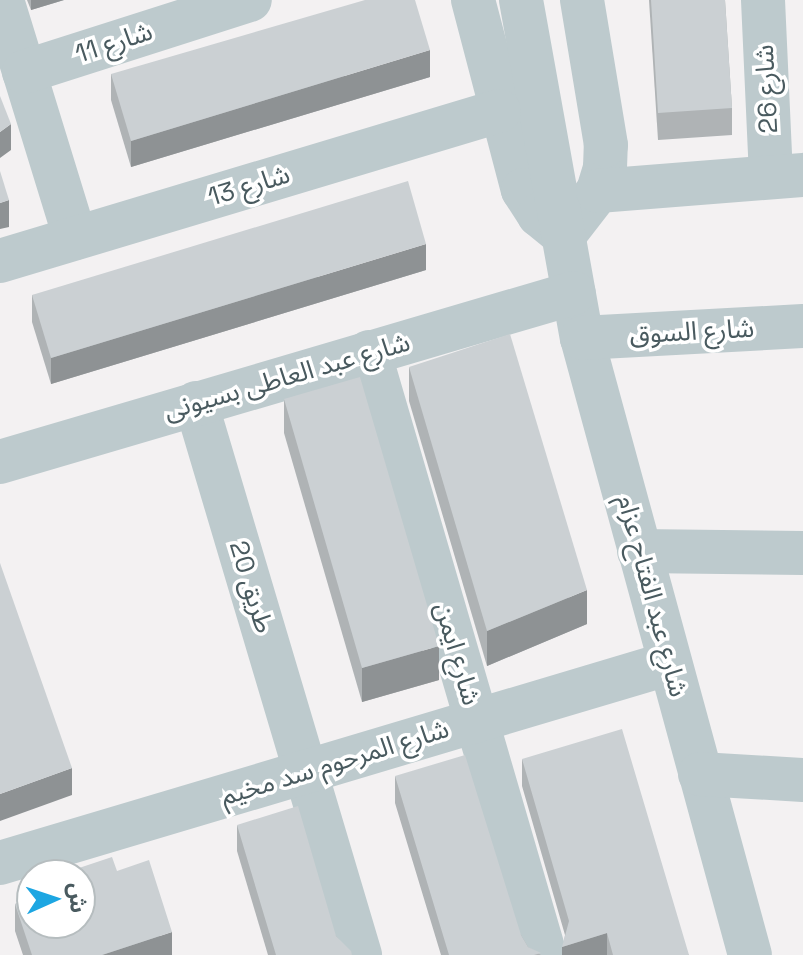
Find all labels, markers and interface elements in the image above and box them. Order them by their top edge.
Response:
street label: شارع 11 [72,16,156,70]
street label: شارع 26 [749,44,785,134]
street label: شارع 13 [204,159,294,213]
street label: شارع السوق [629,313,755,351]
street label: شارع عبد العاطى بسيونى [160,327,414,427]
street label: شارع عبد الفتاح عزام [610,492,694,700]
street label: طريق 20 [222,537,280,637]
street label: شارع ايمن [427,599,487,709]
street label: شارع المرحوم سد مخيم [217,713,453,813]
north arrow [16,859,96,939]
text: ش [63,882,93,914]

